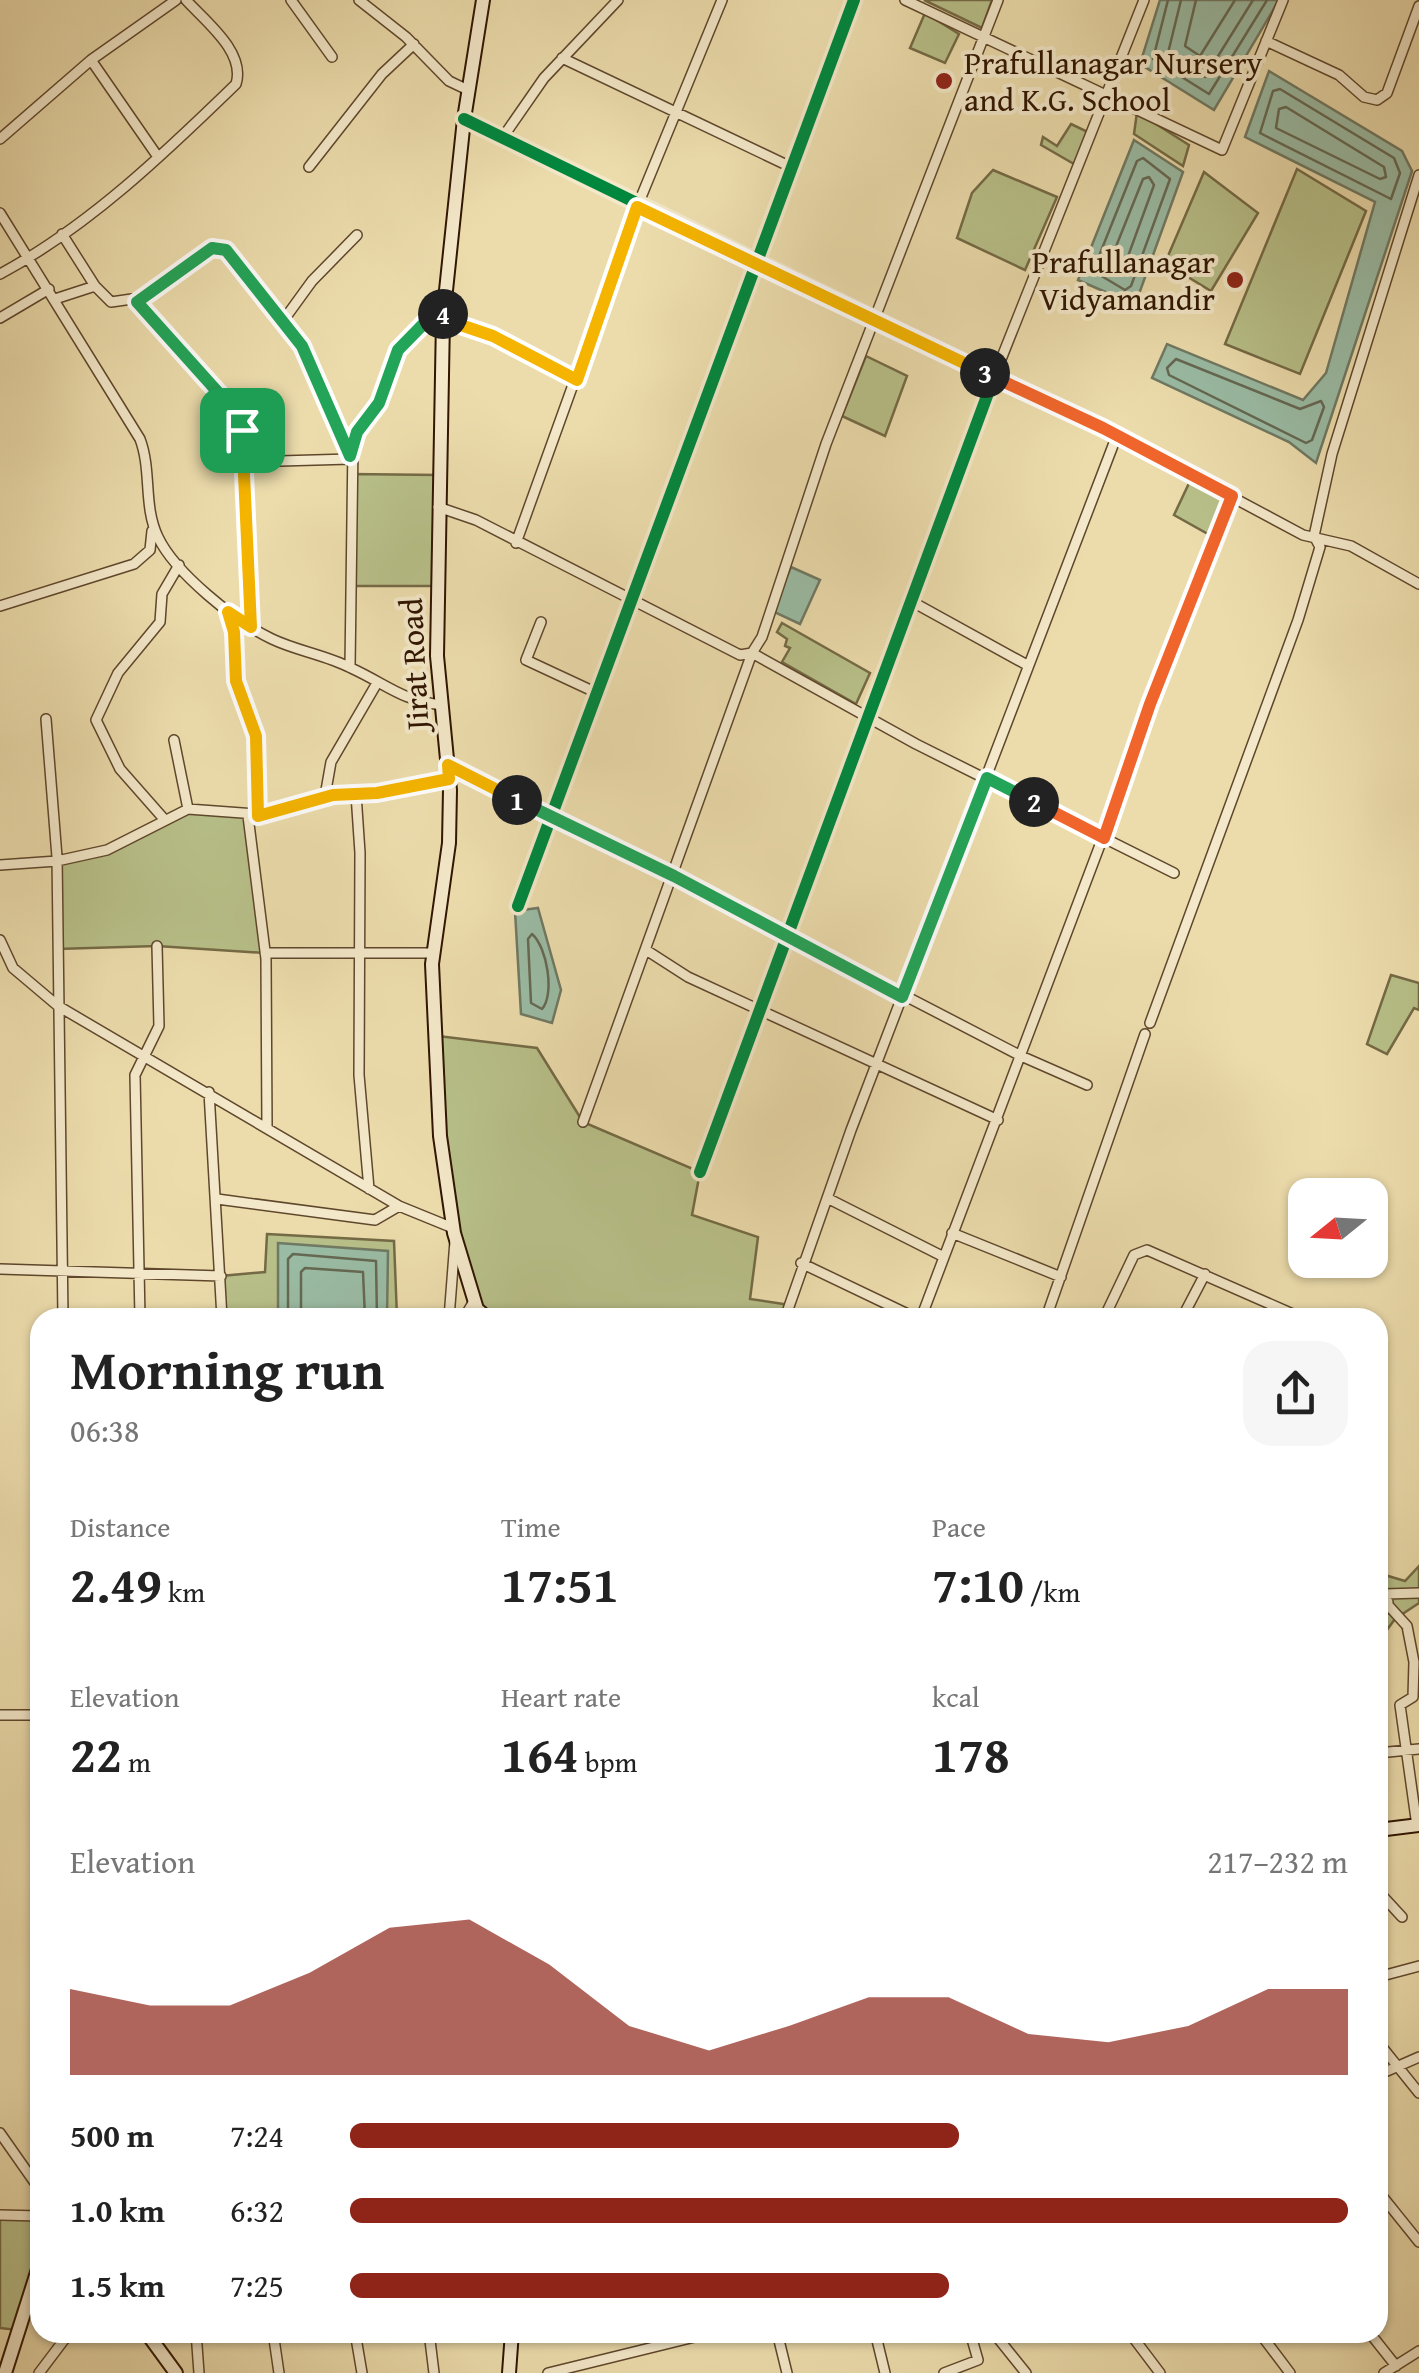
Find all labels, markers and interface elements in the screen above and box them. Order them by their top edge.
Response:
place label: Prafullanagar Nursery and K.G. School [964,39,1263,123]
marker: Prafullanagar Nursery and K.G. School [933,70,955,92]
place label: Prafullanagar Vidyamandir [1032,238,1215,322]
marker: Prafullanagar Vidyamandir [1224,269,1246,291]
pin: 4 [418,289,468,339]
text: 4 [436,293,450,334]
pin: 3 [960,348,1010,398]
text: 3 [978,352,992,393]
pin [200,388,285,473]
icon: arrive [215,403,270,458]
street label: Jirat Road [387,597,441,735]
pin: 1 [492,775,542,825]
pin: 2 [1009,777,1059,827]
text: 1 [510,779,524,820]
text: 2 [1027,781,1041,822]
north arrow [1288,1178,1388,1278]
map controls [1288,1178,1388,1278]
text: Morning run [70,1329,384,1409]
button: share [1243,1341,1348,1446]
text: 06:38 [70,1407,139,1454]
text: Distance [70,1506,170,1547]
text: Time [501,1506,561,1547]
text: Pace [932,1506,986,1547]
text: 2.49 [70,1547,162,1620]
text: 17:51 [501,1547,619,1620]
text: 7:10 [932,1547,1024,1620]
text: km [162,1571,205,1612]
text: /km [1024,1571,1080,1612]
text: Elevation [70,1676,180,1717]
text: Heart rate [501,1676,621,1717]
text: kcal [932,1676,980,1717]
text: 22 [70,1717,122,1790]
text: 164 [501,1717,579,1790]
text: 178 [932,1717,1010,1790]
text: m [122,1741,151,1782]
text: bpm [579,1741,637,1782]
text: Elevation [70,1838,195,1885]
text: 217–232 m [1207,1838,1348,1885]
text: 500 m [70,2112,154,2159]
text: 7:24 [230,2112,284,2159]
text: 1.0 km [70,2187,165,2234]
text: 6:32 [230,2187,284,2234]
text: 1.5 km [70,2262,165,2309]
text: 7:25 [230,2262,284,2309]

